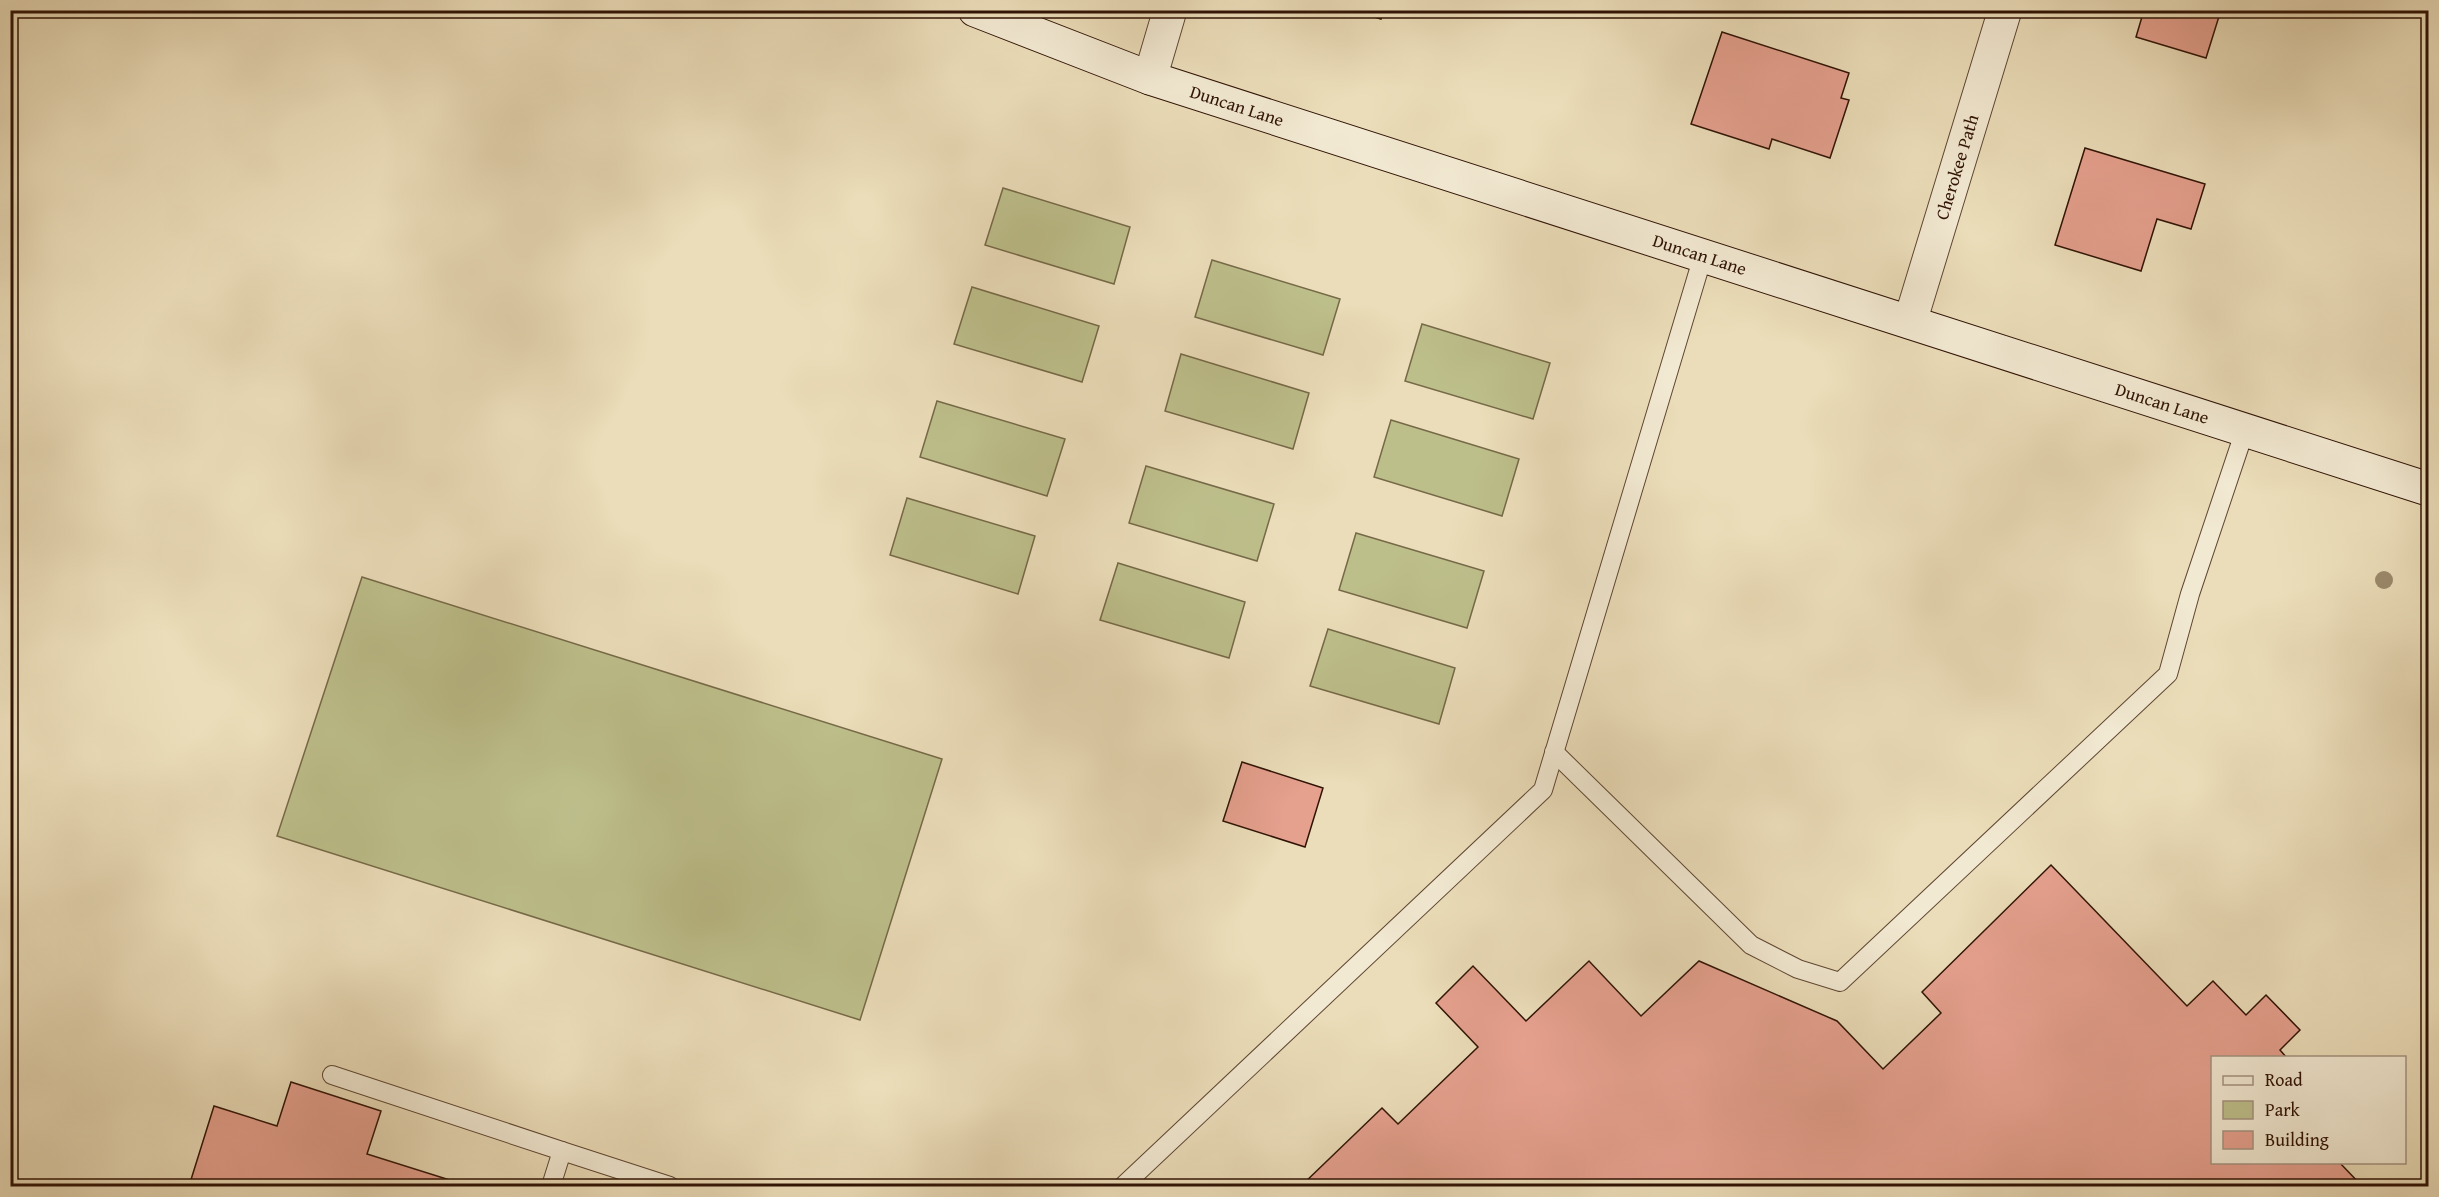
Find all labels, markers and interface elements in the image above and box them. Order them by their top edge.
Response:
street label: Duncan Lane [1187,78,1287,133]
street label: Cherokee Path [1928,111,1986,223]
street label: Duncan Lane [1649,227,1750,282]
street label: Duncan Lane [2112,375,2213,431]
legend [2211,1056,2406,1164]
text: Road [2265,1066,2303,1093]
text: Park [2265,1096,2301,1123]
text: Building [2265,1126,2329,1153]

